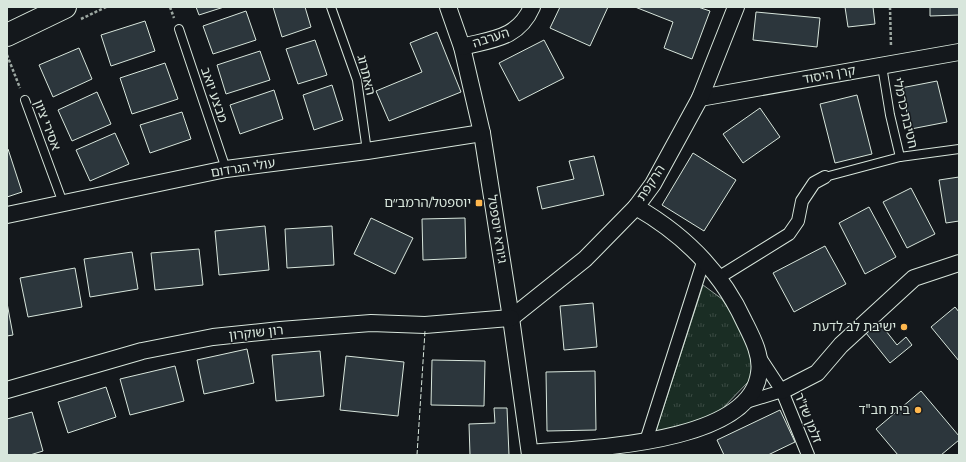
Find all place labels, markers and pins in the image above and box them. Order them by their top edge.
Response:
place label: יוספטל/הרמב״ם [384,194,471,212]
marker: יוספטל/הרמב״ם [474,198,484,208]
place label: ישיבת לב לדעת [813,318,896,336]
marker: ישיבת לב לדעת [899,322,909,332]
place label: בית חב"ד [859,401,910,419]
marker: בית חב"ד [913,405,923,415]

